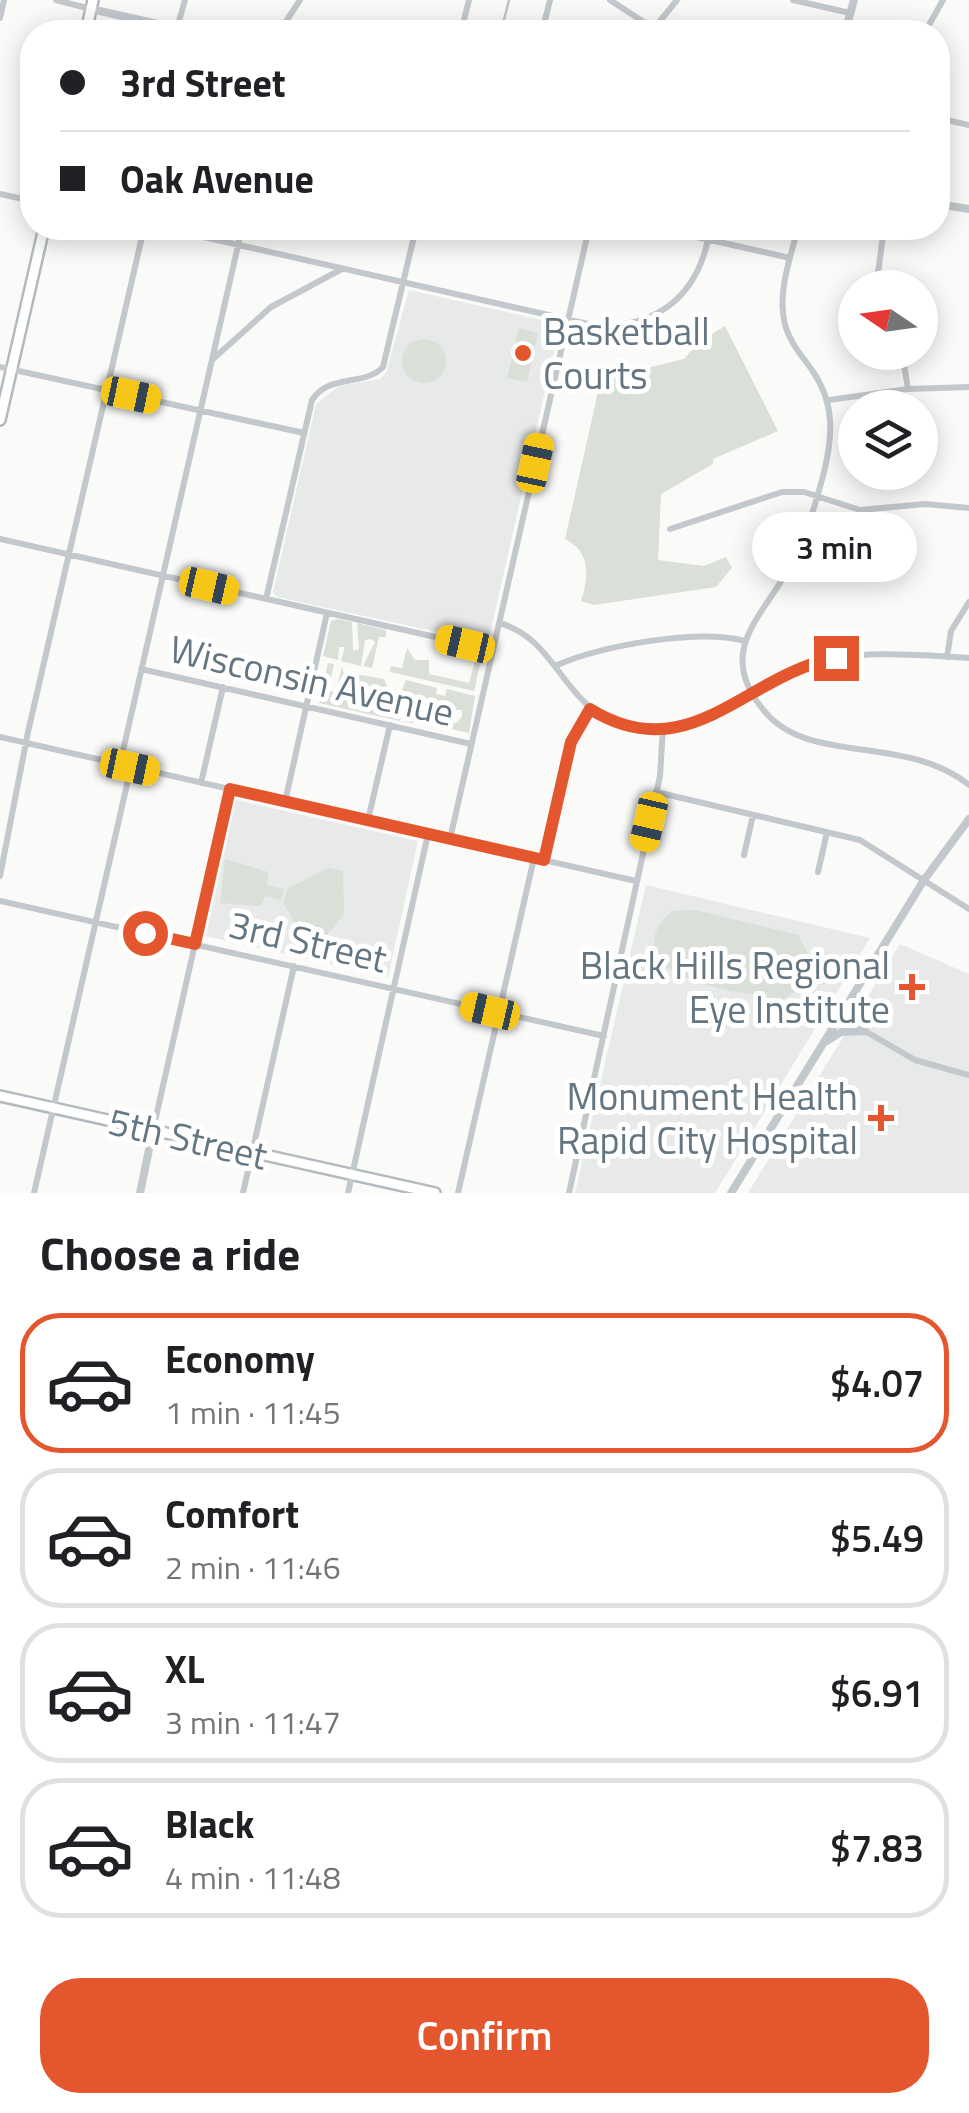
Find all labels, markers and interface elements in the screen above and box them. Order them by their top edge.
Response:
text: 3rd Street [120,54,286,112]
text: Oak Avenue [120,150,314,208]
north arrow [838,270,938,370]
map controls [838,270,938,490]
place label: Basketball Courts [543,302,710,404]
marker: Basketball Courts [512,342,534,364]
car [99,374,163,416]
button: layers [838,390,938,490]
car [514,431,556,495]
callout: 3 min [754,513,918,583]
text: 3 min [796,523,873,571]
car [176,565,242,607]
street label: Wisconsin Avenue [164,619,460,741]
car [432,623,498,665]
route end [814,636,859,681]
car [98,746,162,788]
car [628,789,670,855]
street label: 3rd Street [223,895,393,987]
route start [123,911,168,956]
place label: Black Hills Regional Eye Institute [580,936,890,1038]
marker: Black Hills Regional Eye Institute [899,974,925,1000]
car [457,990,523,1032]
place label: Monument Health Rapid City Hospital [557,1067,858,1169]
street label: 5th Street [103,1092,273,1184]
marker: Monument Health Rapid City Hospital [868,1105,894,1131]
text: Choose a ride [40,1219,300,1287]
text: Economy [165,1330,315,1388]
icon: car [45,1338,135,1428]
text: $4.07 [830,1354,924,1412]
text: 1 min · 11:45 [165,1388,341,1436]
text: Comfort [165,1485,299,1543]
icon: car [45,1493,135,1583]
text: $5.49 [830,1509,924,1567]
text: 2 min · 11:46 [165,1543,341,1591]
text: XL [165,1640,205,1698]
icon: car [45,1648,135,1738]
text: $6.91 [830,1664,924,1722]
text: 3 min · 11:47 [165,1698,341,1746]
text: Black [165,1795,254,1853]
icon: car [45,1803,135,1893]
text: $7.83 [830,1819,924,1877]
text: 4 min · 11:48 [165,1853,341,1901]
button: Confirm [40,1978,929,2093]

